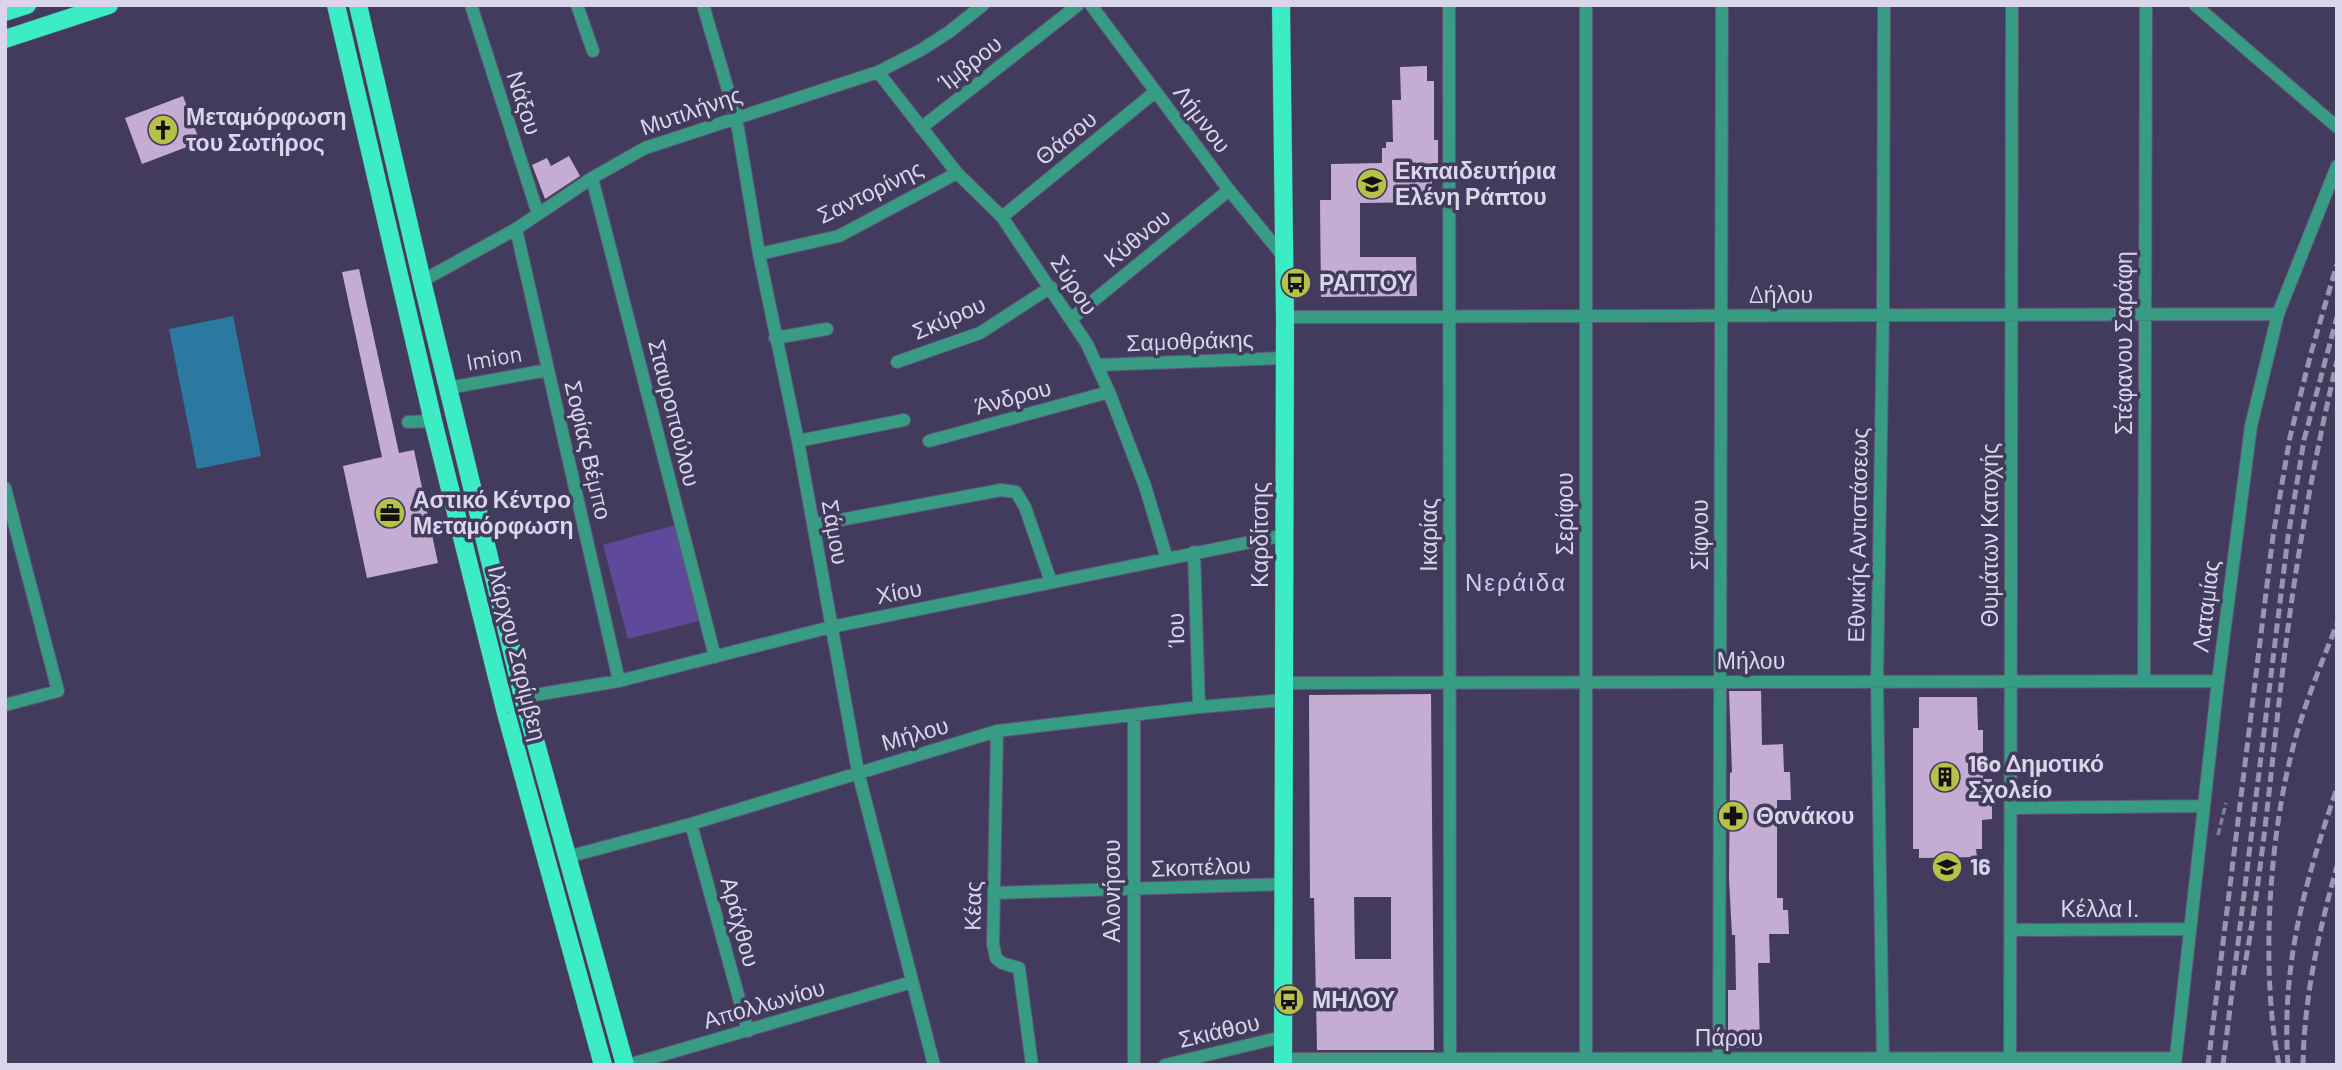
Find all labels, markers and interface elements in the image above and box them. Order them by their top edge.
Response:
street label: Ίμβρου [931,29,1007,96]
street label: Νάξου [502,67,548,138]
street label: Λήμνου [1168,79,1237,158]
street label: Μυτιλήνης [636,80,745,140]
place label: Μεταμόρφωση του Σωτήρος [186,102,346,156]
street label: Θάσου [1029,104,1102,170]
church icon: Μεταμόρφωση του Σωτήρος [146,113,180,147]
street label: Σαντορίνης [812,154,927,229]
place label: Εκπαιδευτήρια Ελένη Ράπτου [1395,156,1556,210]
school or university icon: Εκπαιδευτήρια Ελένη Ράπτου [1355,167,1389,201]
street label: Κύθνου [1097,202,1175,273]
street label: Σύρου [1045,249,1104,319]
street label: Στέφανου Σαράφη [2109,251,2137,435]
bus stop icon: ΡΑΠΤΟΥ [1279,266,1313,300]
place label: ΡΑΠΤΟΥ [1319,268,1412,296]
street label: Δήλου [1749,280,1813,308]
street label: Σκύρου [908,289,989,345]
street label: Σαμοθράκης [1126,324,1254,356]
street label: Σταυροπούλου [643,336,707,489]
street label: Imion [464,338,524,376]
street label: Άνδρου [972,372,1054,420]
street label: Σοφίας Βέμπο [559,378,619,522]
street label: Εθνικής Αντιστάσεως [1841,427,1873,643]
street label: Θυμάτων Κατοχής [1975,443,2003,627]
street label: Σερίφου [1550,473,1578,555]
street label: Καρδίτσης [1245,482,1273,588]
place label: Αστικό Κέντρο Μεταμόρφωση [413,485,573,539]
office icon: Αστικό Κέντρο Μεταμόρφωση [373,496,407,530]
street label: Σάμου [817,497,855,566]
street label: Ικαρίας [1414,498,1442,572]
street label: Σίφνου [1685,499,1713,571]
street label: Λαταμίας [2185,558,2225,654]
street label: Ιλάρχου Σαρίμβεη [483,562,553,743]
district label: Νεράιδα [1465,567,1567,596]
street label: Χίου [874,573,924,609]
street label: Ίου [1160,612,1190,649]
street label: Μήλου [1717,646,1785,674]
street label: Μήλου [878,710,951,756]
place label: 16o Δημοτικό Σχολείο [1968,749,2104,803]
building icon: 16o Δημοτικό Σχολείο [1928,760,1962,794]
pharmacy icon: Θανάκου [1716,799,1750,833]
place label: Θανάκου [1756,801,1854,829]
street label: Αλονήσου [1097,839,1125,943]
street label: Σκοπέλου [1151,850,1251,882]
school or university icon: 16 [1930,850,1964,884]
place label: 16 [1970,852,1991,880]
street label: Αράχθου [716,874,766,970]
street label: Κέας [958,881,986,931]
street label: Κέλλα Ι. [2061,894,2139,922]
street label: Απολλωνίου [700,972,828,1034]
bus stop icon: ΜΗΛΟΥ [1272,983,1306,1017]
place label: ΜΗΛΟΥ [1312,985,1395,1013]
street label: Σκιάθου [1176,1007,1262,1053]
street label: Πάρου [1695,1023,1763,1051]

